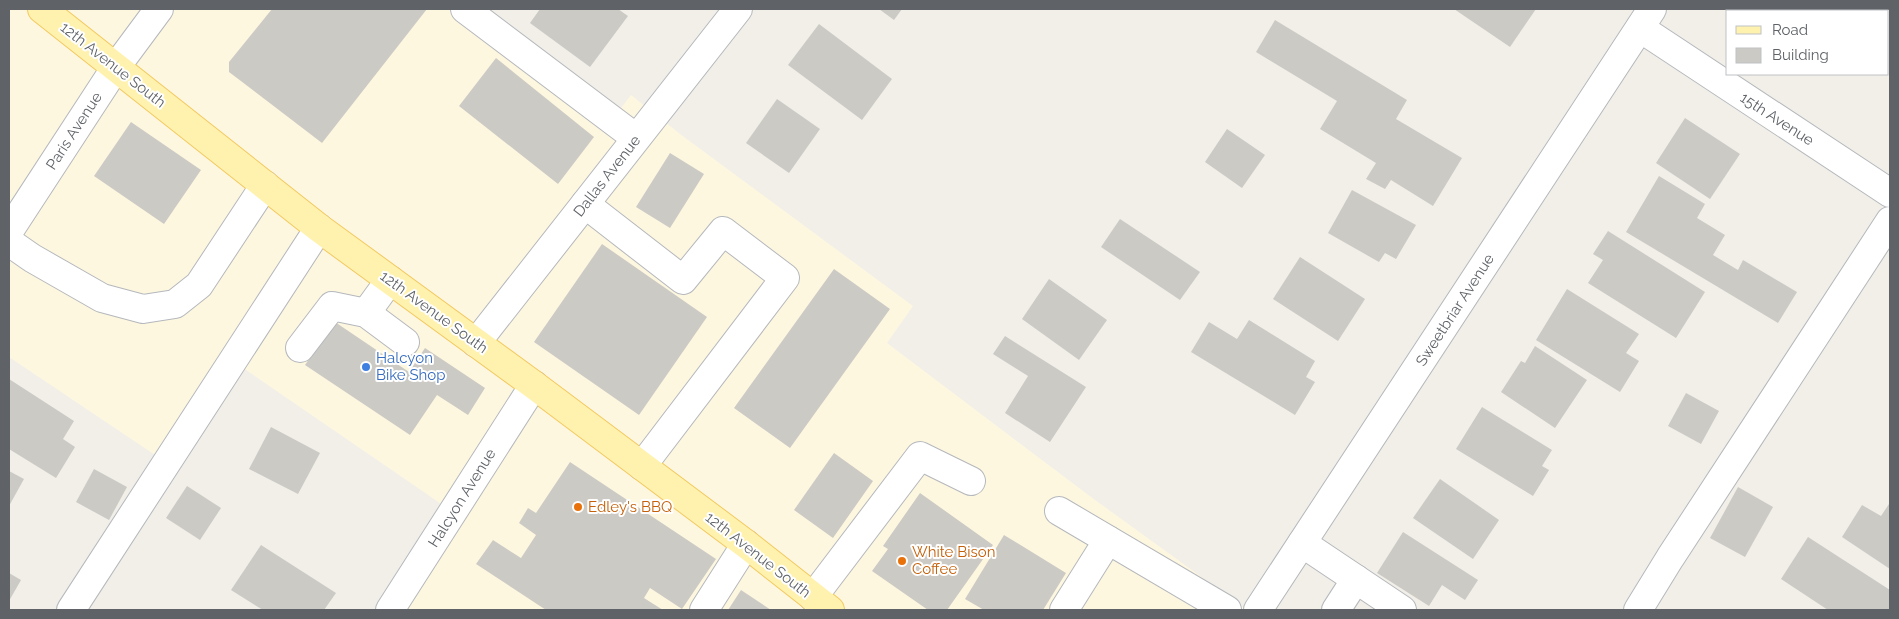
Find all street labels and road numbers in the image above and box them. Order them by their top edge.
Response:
street label: 12th Avenue South [57,18,169,112]
street label: 15th Avenue [1737,88,1817,150]
street label: Paris Avenue [42,89,106,173]
street label: Dallas Avenue [570,132,645,220]
street label: Sweetbriar Avenue [1412,250,1498,370]
street label: 12th Avenue South [377,267,491,357]
street label: Halcyon Avenue [424,445,500,551]
street label: 12th Avenue South [702,508,814,602]

